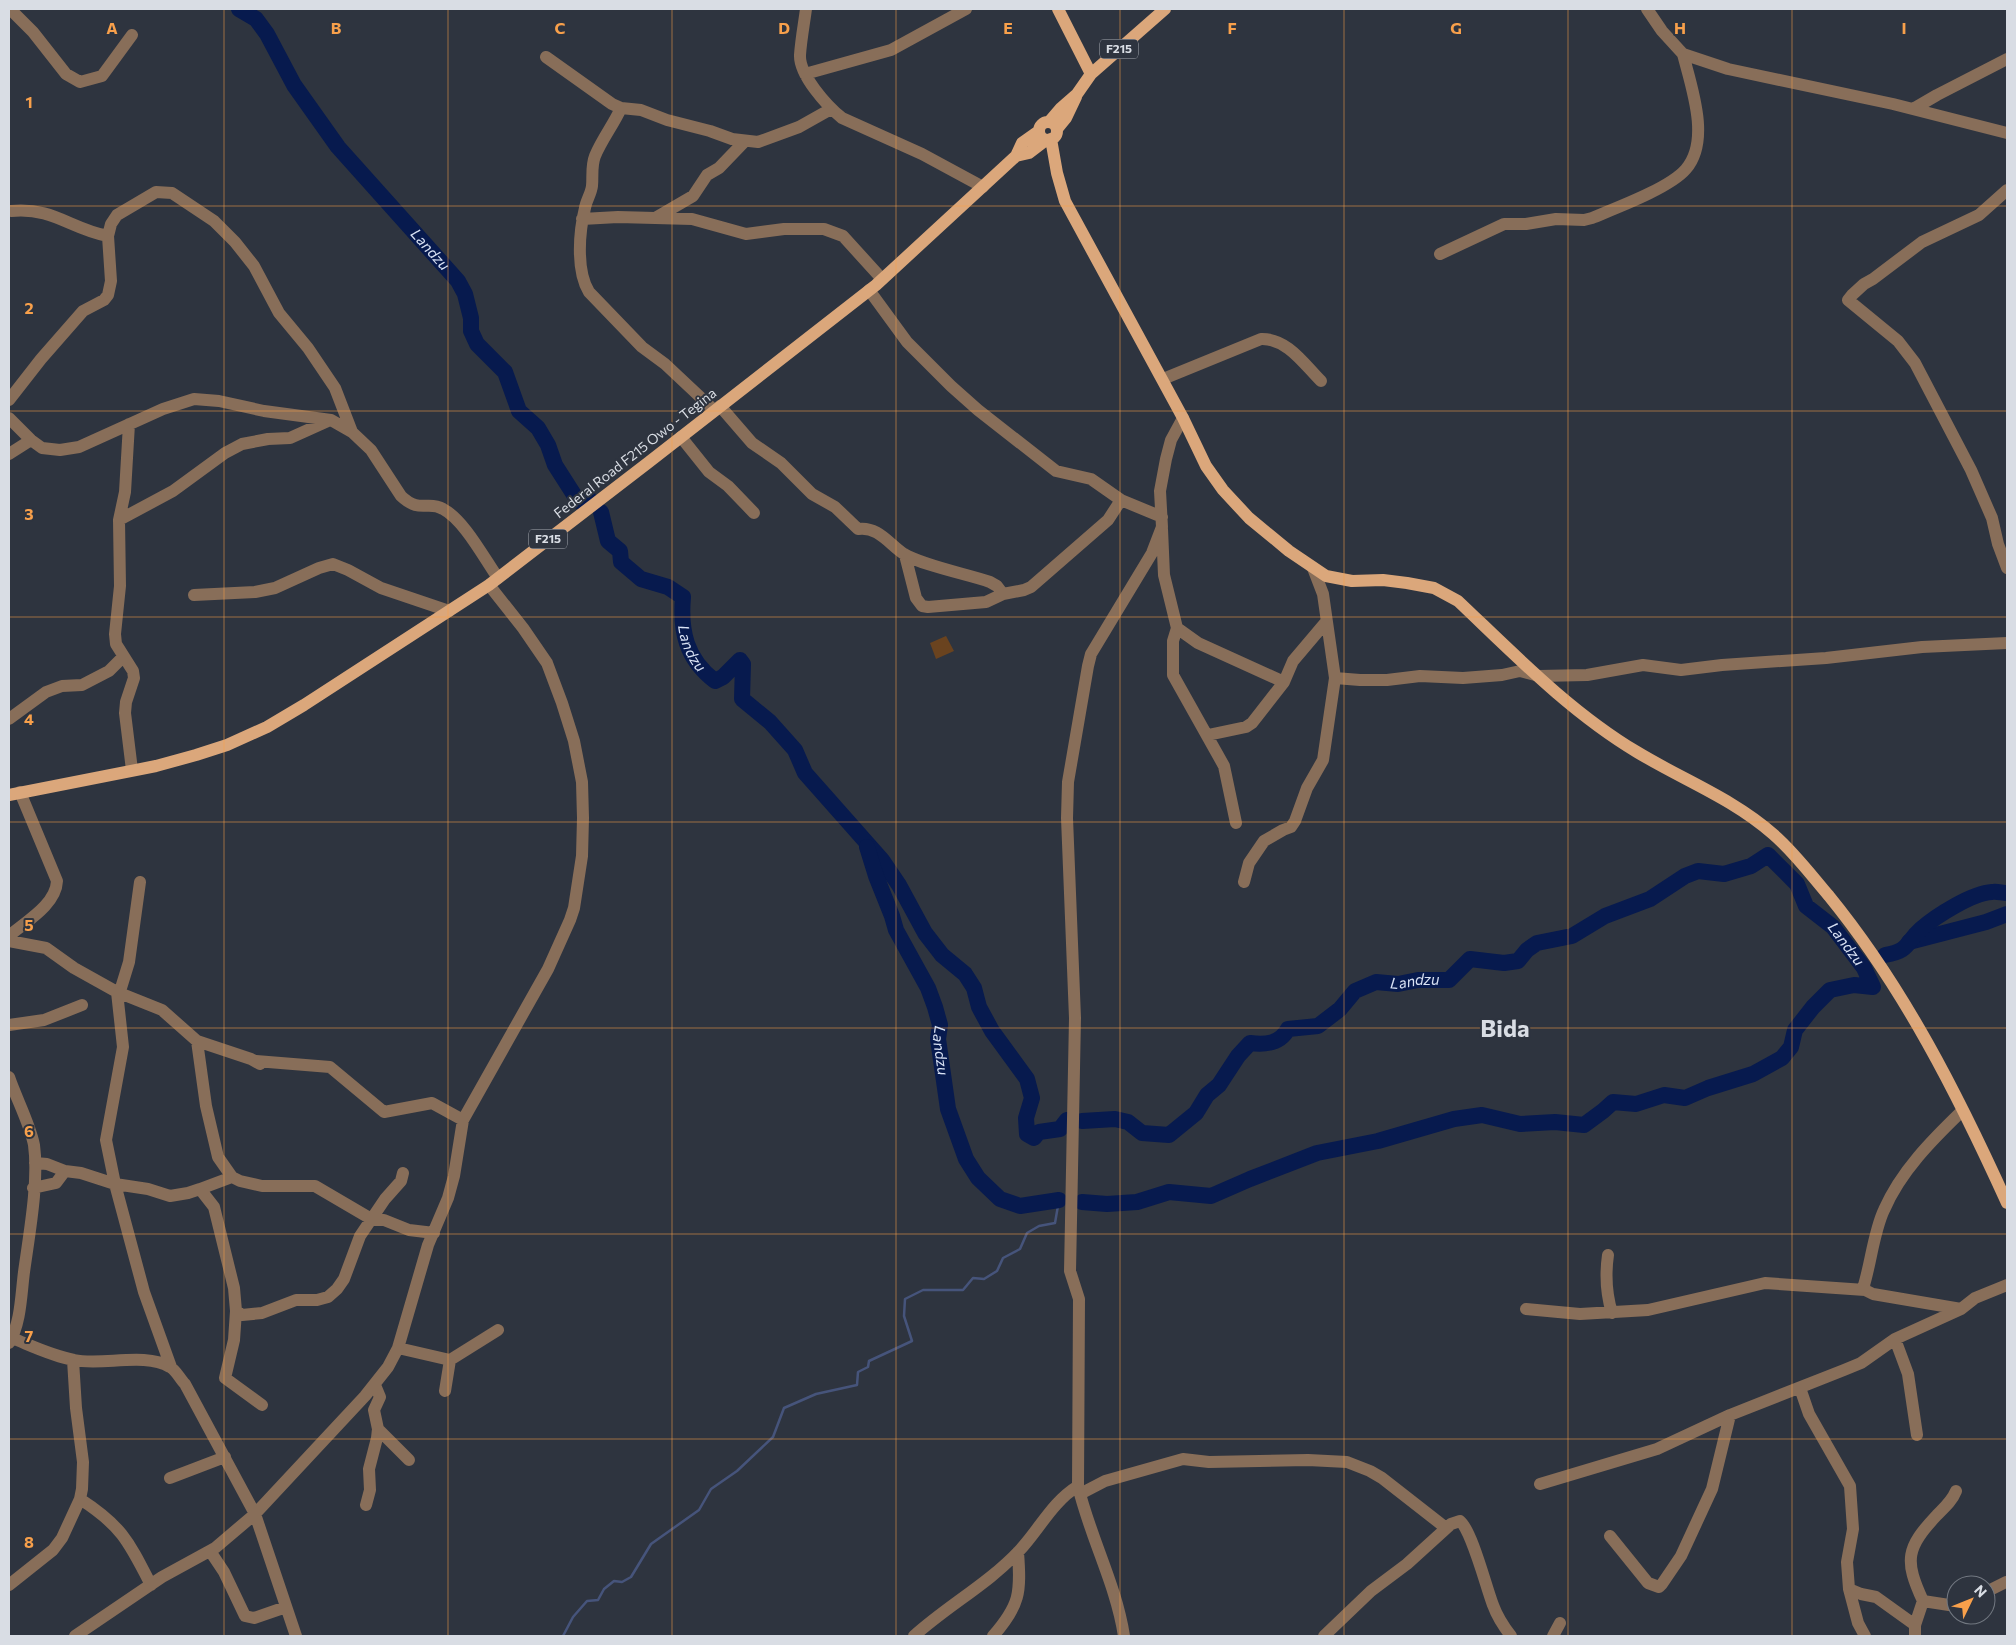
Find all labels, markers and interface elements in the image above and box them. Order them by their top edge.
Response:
text: A [106,18,118,37]
text: B [331,18,342,37]
text: C [555,18,566,37]
text: D [778,18,790,37]
text: E [1003,18,1013,37]
text: F [1227,18,1237,37]
text: G [1450,18,1462,37]
text: H [1674,18,1686,37]
text: I [1901,18,1907,37]
road number: F215 [1100,40,1138,59]
text: 1 [25,92,33,111]
water label: Landzu [408,225,454,274]
text: 2 [24,298,34,317]
street label: Federal Road F215 Owo - Tegina [550,384,719,521]
text: 3 [24,504,34,523]
road number: F215 [529,530,567,548]
water label: Landzu [675,624,711,675]
text: 4 [24,709,34,728]
text: 5 [24,915,34,934]
water label: Landzu [1825,918,1869,969]
water label: Landzu [1390,970,1440,992]
district label: Bida [1480,1013,1530,1042]
water label: Landzu [930,1025,953,1077]
text: 6 [24,1121,34,1140]
text: 7 [25,1326,34,1345]
text: 8 [24,1532,34,1551]
north arrow [1946,1575,1996,1625]
text: N [1971,1581,1991,1600]

